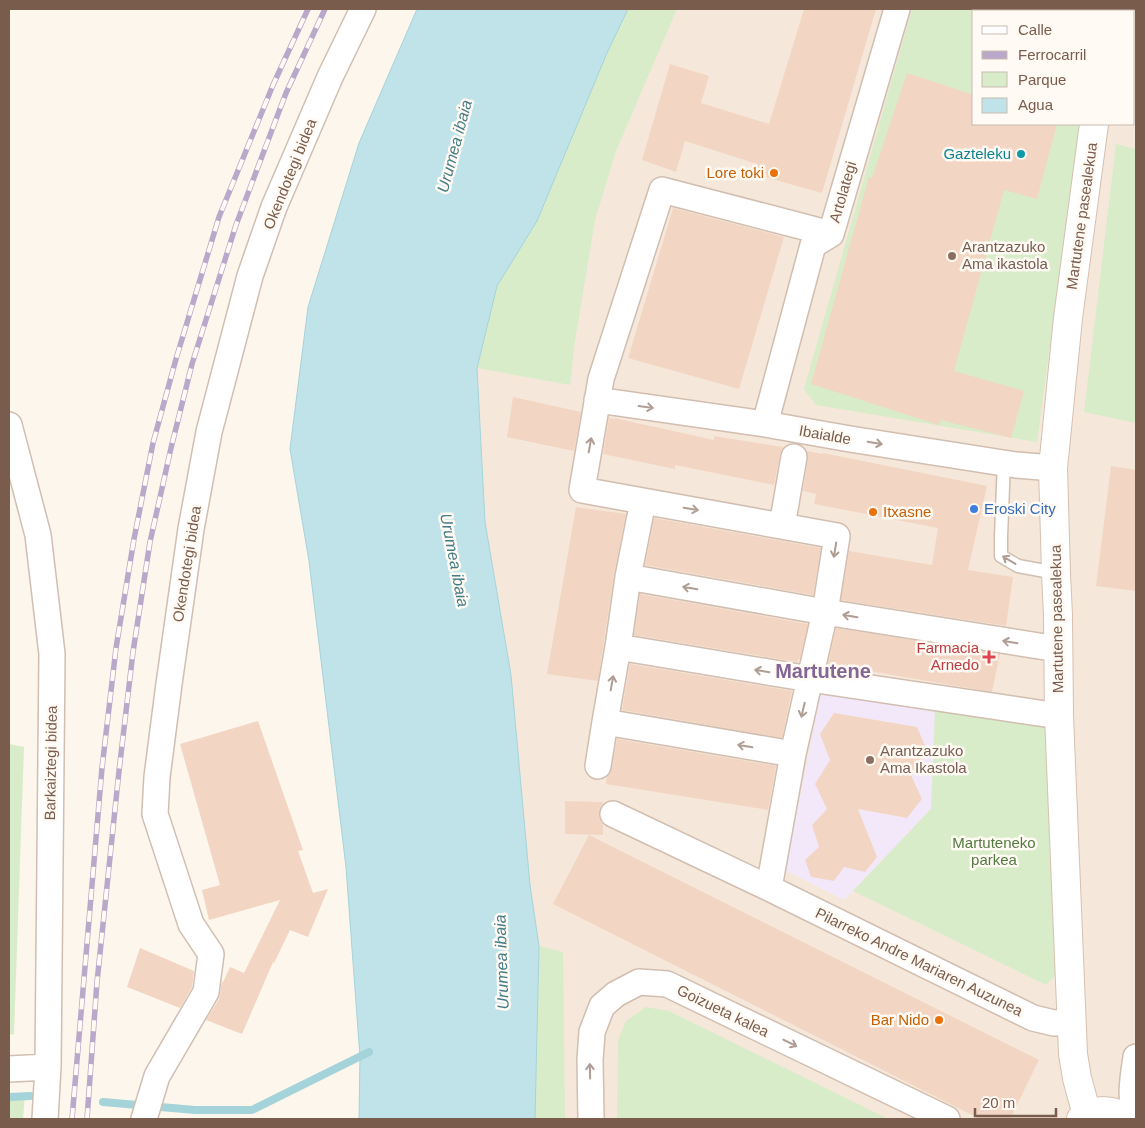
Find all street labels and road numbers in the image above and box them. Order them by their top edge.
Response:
street label: Okendotegi bidea [260,116,320,232]
street label: Martutene pasealekua [1063,141,1100,291]
street label: Artolategi [826,159,859,225]
street label: Ibaialde [798,422,852,447]
street label: Okendotegi bidea [169,504,204,623]
street label: Martutene pasealekua [1047,544,1066,693]
street label: Barkaiztegi bidea [41,705,60,821]
street label: Pilarreko Andre Mariaren Auzunea [813,904,1026,1020]
street label: Goizueta kalea [675,981,772,1040]

